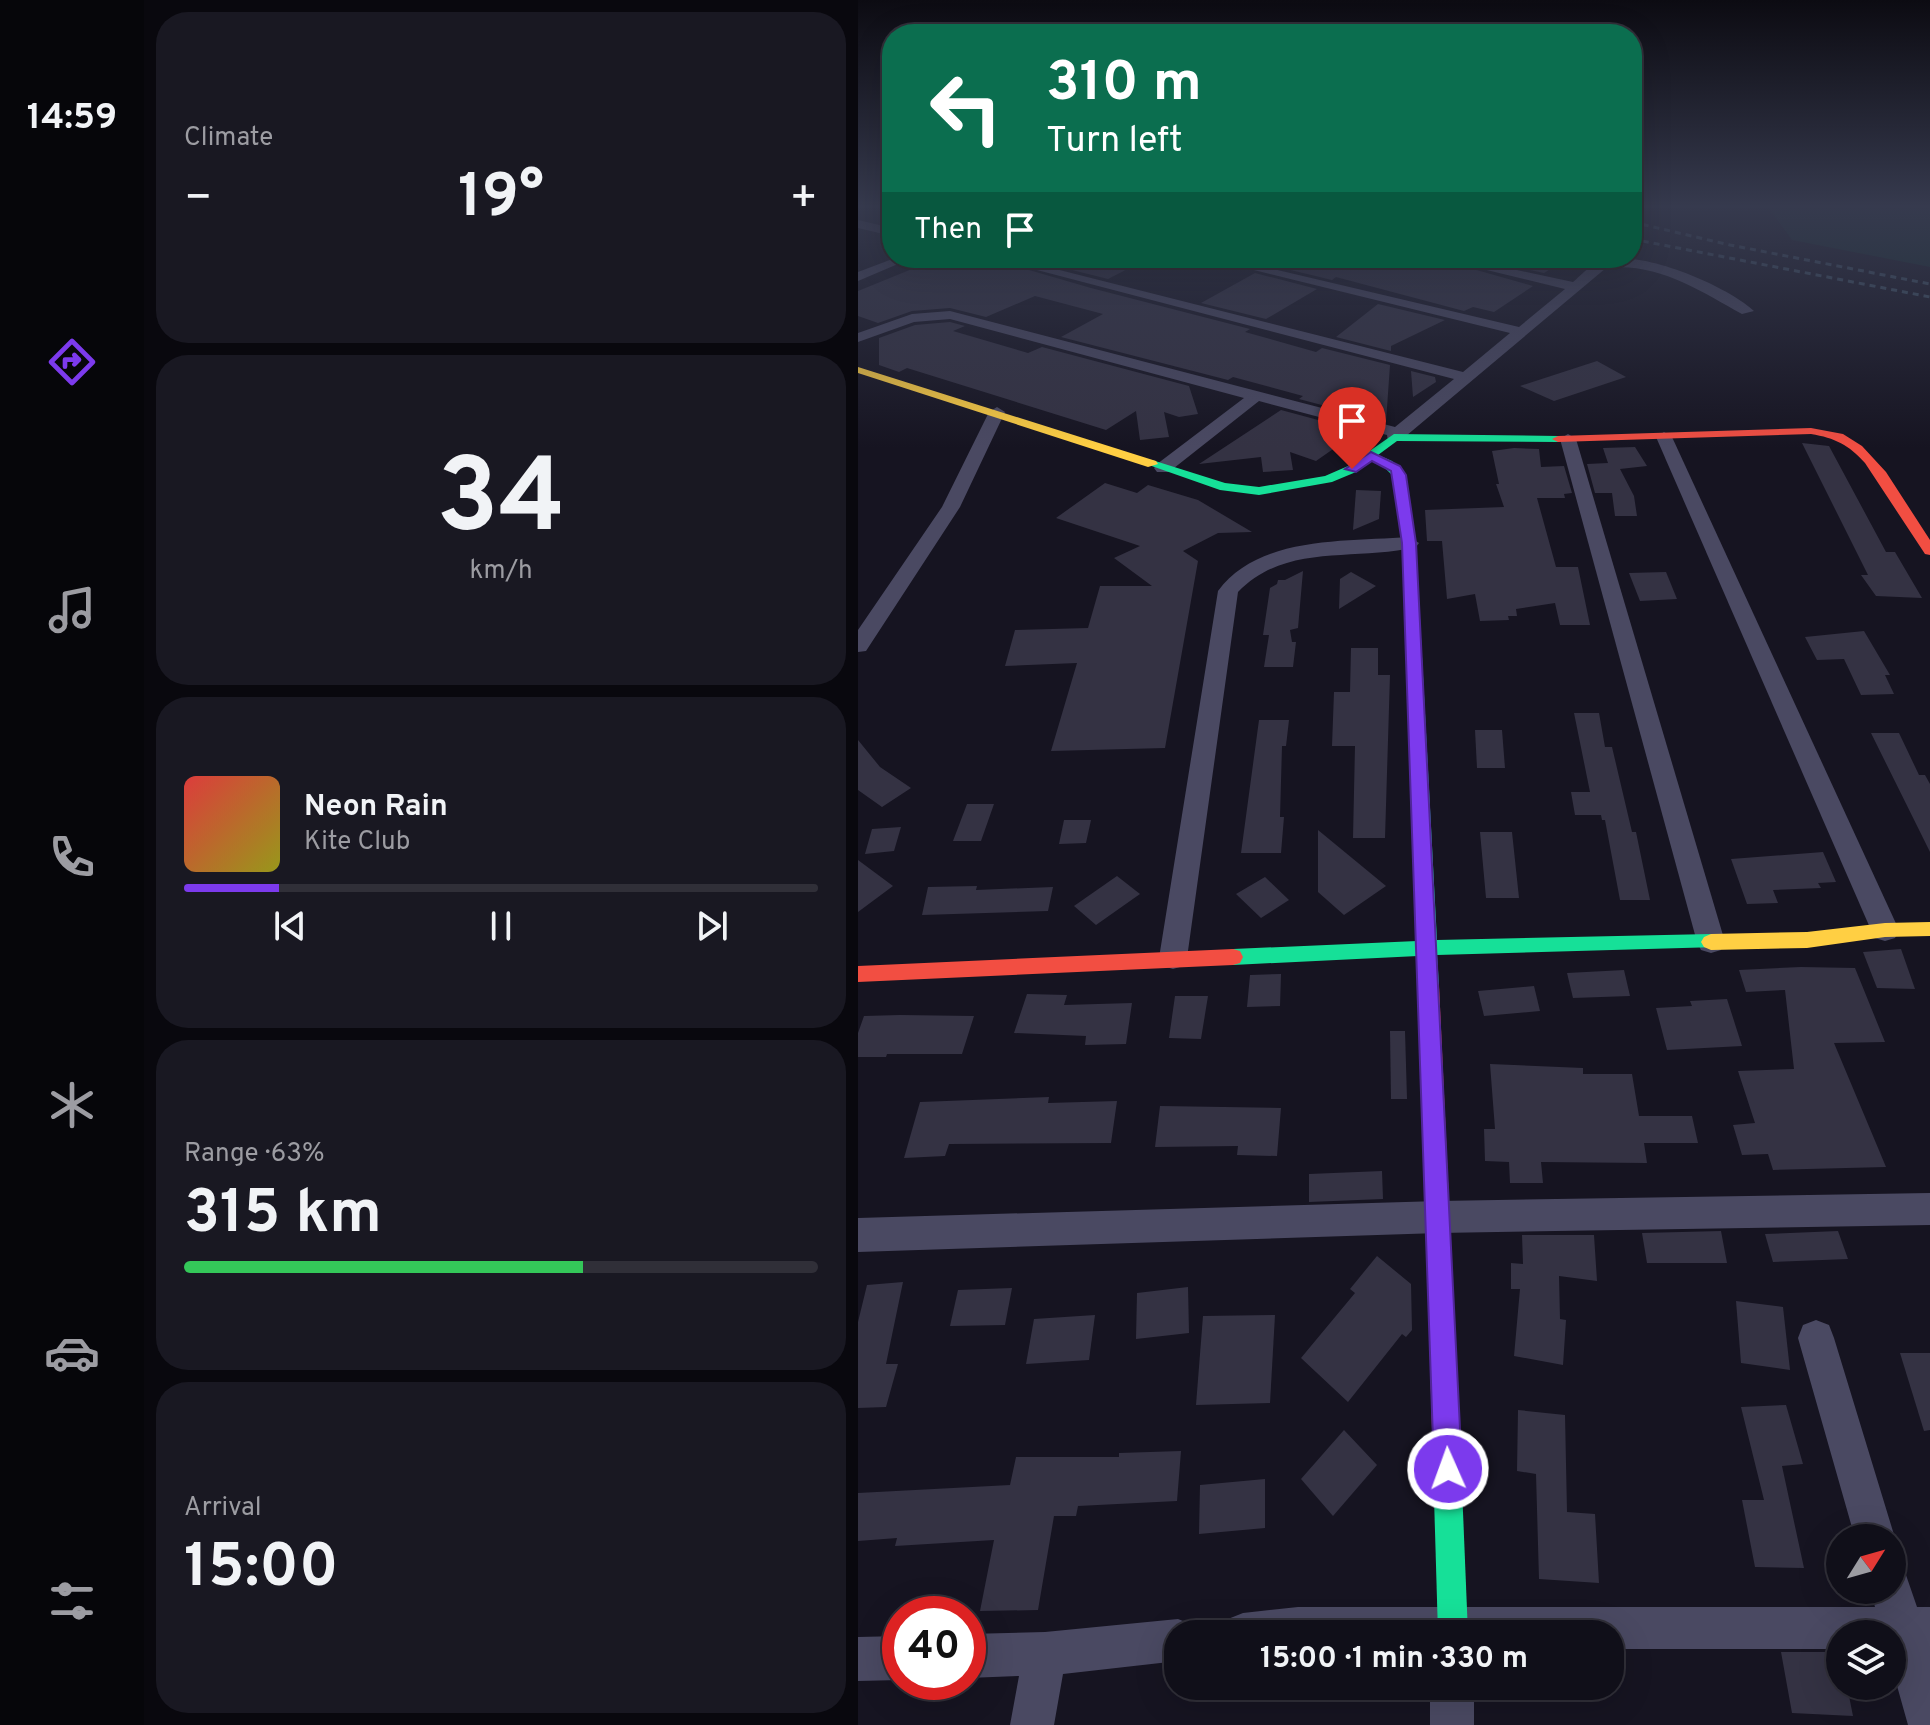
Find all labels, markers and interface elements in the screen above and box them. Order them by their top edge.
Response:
text: 310 m [1046,50,1202,120]
icon: left [914,56,1018,160]
text: 14:59 [27,96,117,142]
text: Turn left [1046,119,1183,165]
text: Climate [184,122,273,155]
text: 19° [458,162,544,238]
text: − [184,172,212,228]
text: + [790,172,818,228]
icon: arrive [998,208,1042,252]
text: Then [914,212,982,249]
icon: directions [44,334,100,390]
pin [1318,387,1386,469]
icon: arrive [1330,399,1374,443]
text: 34 [436,437,566,569]
text: km/h [469,555,533,588]
icon: music [44,582,100,638]
text: Neon Rain [304,789,448,826]
text: Kite Club [304,826,410,859]
icon: phone [44,829,100,885]
icon: previous [268,904,312,948]
icon: pause [479,904,523,948]
icon: next [690,904,734,948]
icon: climate [44,1077,100,1133]
text: Range · 63% [184,1138,325,1171]
text: 315 km [184,1178,382,1254]
icon: car [44,1325,100,1381]
position arrow [1406,1427,1490,1511]
text: Arrival [184,1492,262,1525]
north arrow [1826,1524,1906,1604]
map controls [1826,1524,1906,1700]
text: 15:00 [184,1532,338,1608]
icon: filters [44,1573,100,1629]
speed limit sign: 40 [882,1596,986,1700]
button: layers [1826,1620,1906,1700]
text: 15:00 · 1 min · 330 m [1260,1641,1528,1678]

